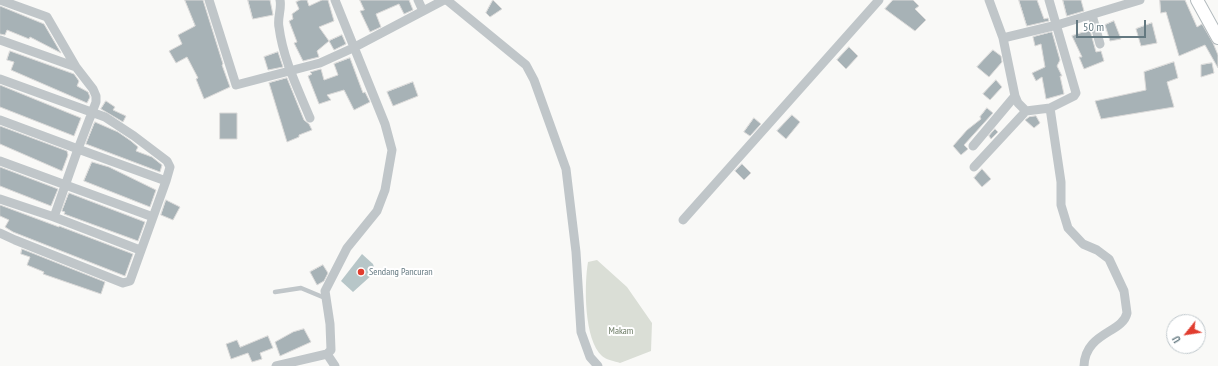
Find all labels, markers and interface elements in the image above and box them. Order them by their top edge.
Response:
scale bar [1078,12,1148,38]
text: 50 m [1083,19,1104,34]
place label: Sendang Pancuran [369,266,433,278]
marker: Sendang Pancuran [356,267,366,277]
north arrow [1166,314,1206,354]
park label: Makam [609,325,633,337]
text: U [1169,334,1184,345]

